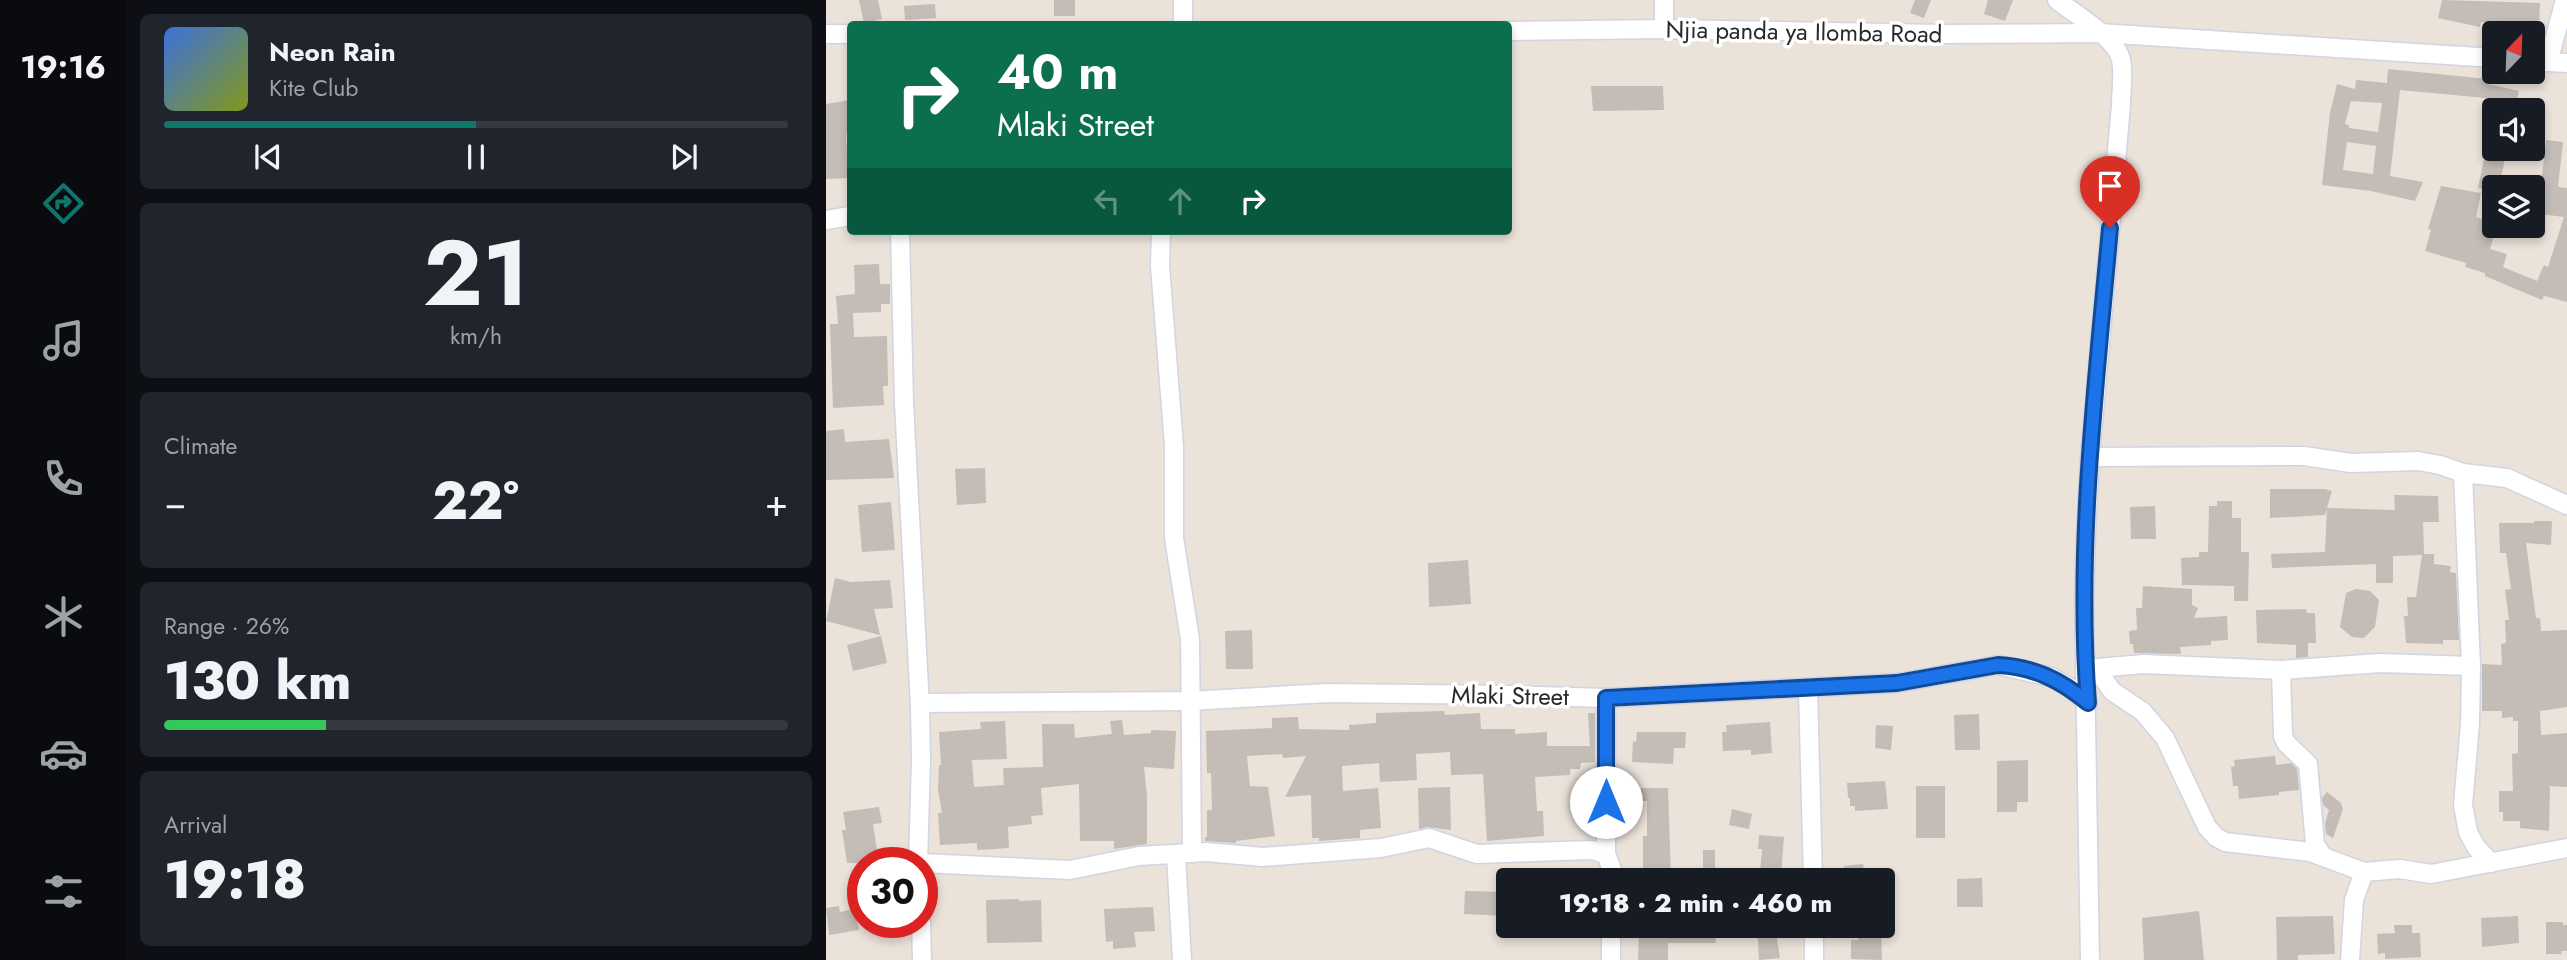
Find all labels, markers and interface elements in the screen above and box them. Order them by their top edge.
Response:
street label: Njia panda ya Ilomba Road [1665,12,1943,51]
north arrow [2482,21,2544,84]
map controls [2482,21,2545,238]
text: Neon Rain [269,33,396,71]
text: 40 m [997,37,1119,107]
text: 19:16 [20,44,106,90]
icon: right [882,49,973,140]
text: Kite Club [269,71,358,105]
button: sound [2482,98,2545,161]
text: Mlaki Street [997,102,1154,148]
icon: previous [249,138,287,176]
icon: pause [457,138,495,176]
icon: next [665,138,703,176]
pin [2080,156,2140,228]
icon: arrive [2091,167,2129,205]
button: layers [2482,175,2545,238]
icon: directions [39,179,88,228]
icon: left [1088,182,1126,220]
icon: ahead [1161,182,1199,220]
icon: right [1234,182,1272,220]
text: 21 [423,208,529,339]
icon: music [39,316,88,365]
text: km/h [450,319,502,353]
text: Climate [164,429,237,463]
icon: phone [39,454,88,503]
text: 22° [432,463,519,539]
text: − [164,475,186,530]
text: + [765,475,788,530]
icon: climate [39,592,88,641]
text: Range · 26% [164,609,289,643]
text: 130 km [164,643,351,719]
street label: Mlaki Street [1451,677,1569,714]
icon: car [39,729,88,778]
position arrow [1569,765,1643,839]
text: Arrival [164,808,227,842]
text: 19:18 [164,842,306,918]
speed limit sign: 30 [847,847,938,938]
icon: filters [39,867,88,916]
text: 19:18 · 2 min · 460 m [1559,884,1832,922]

